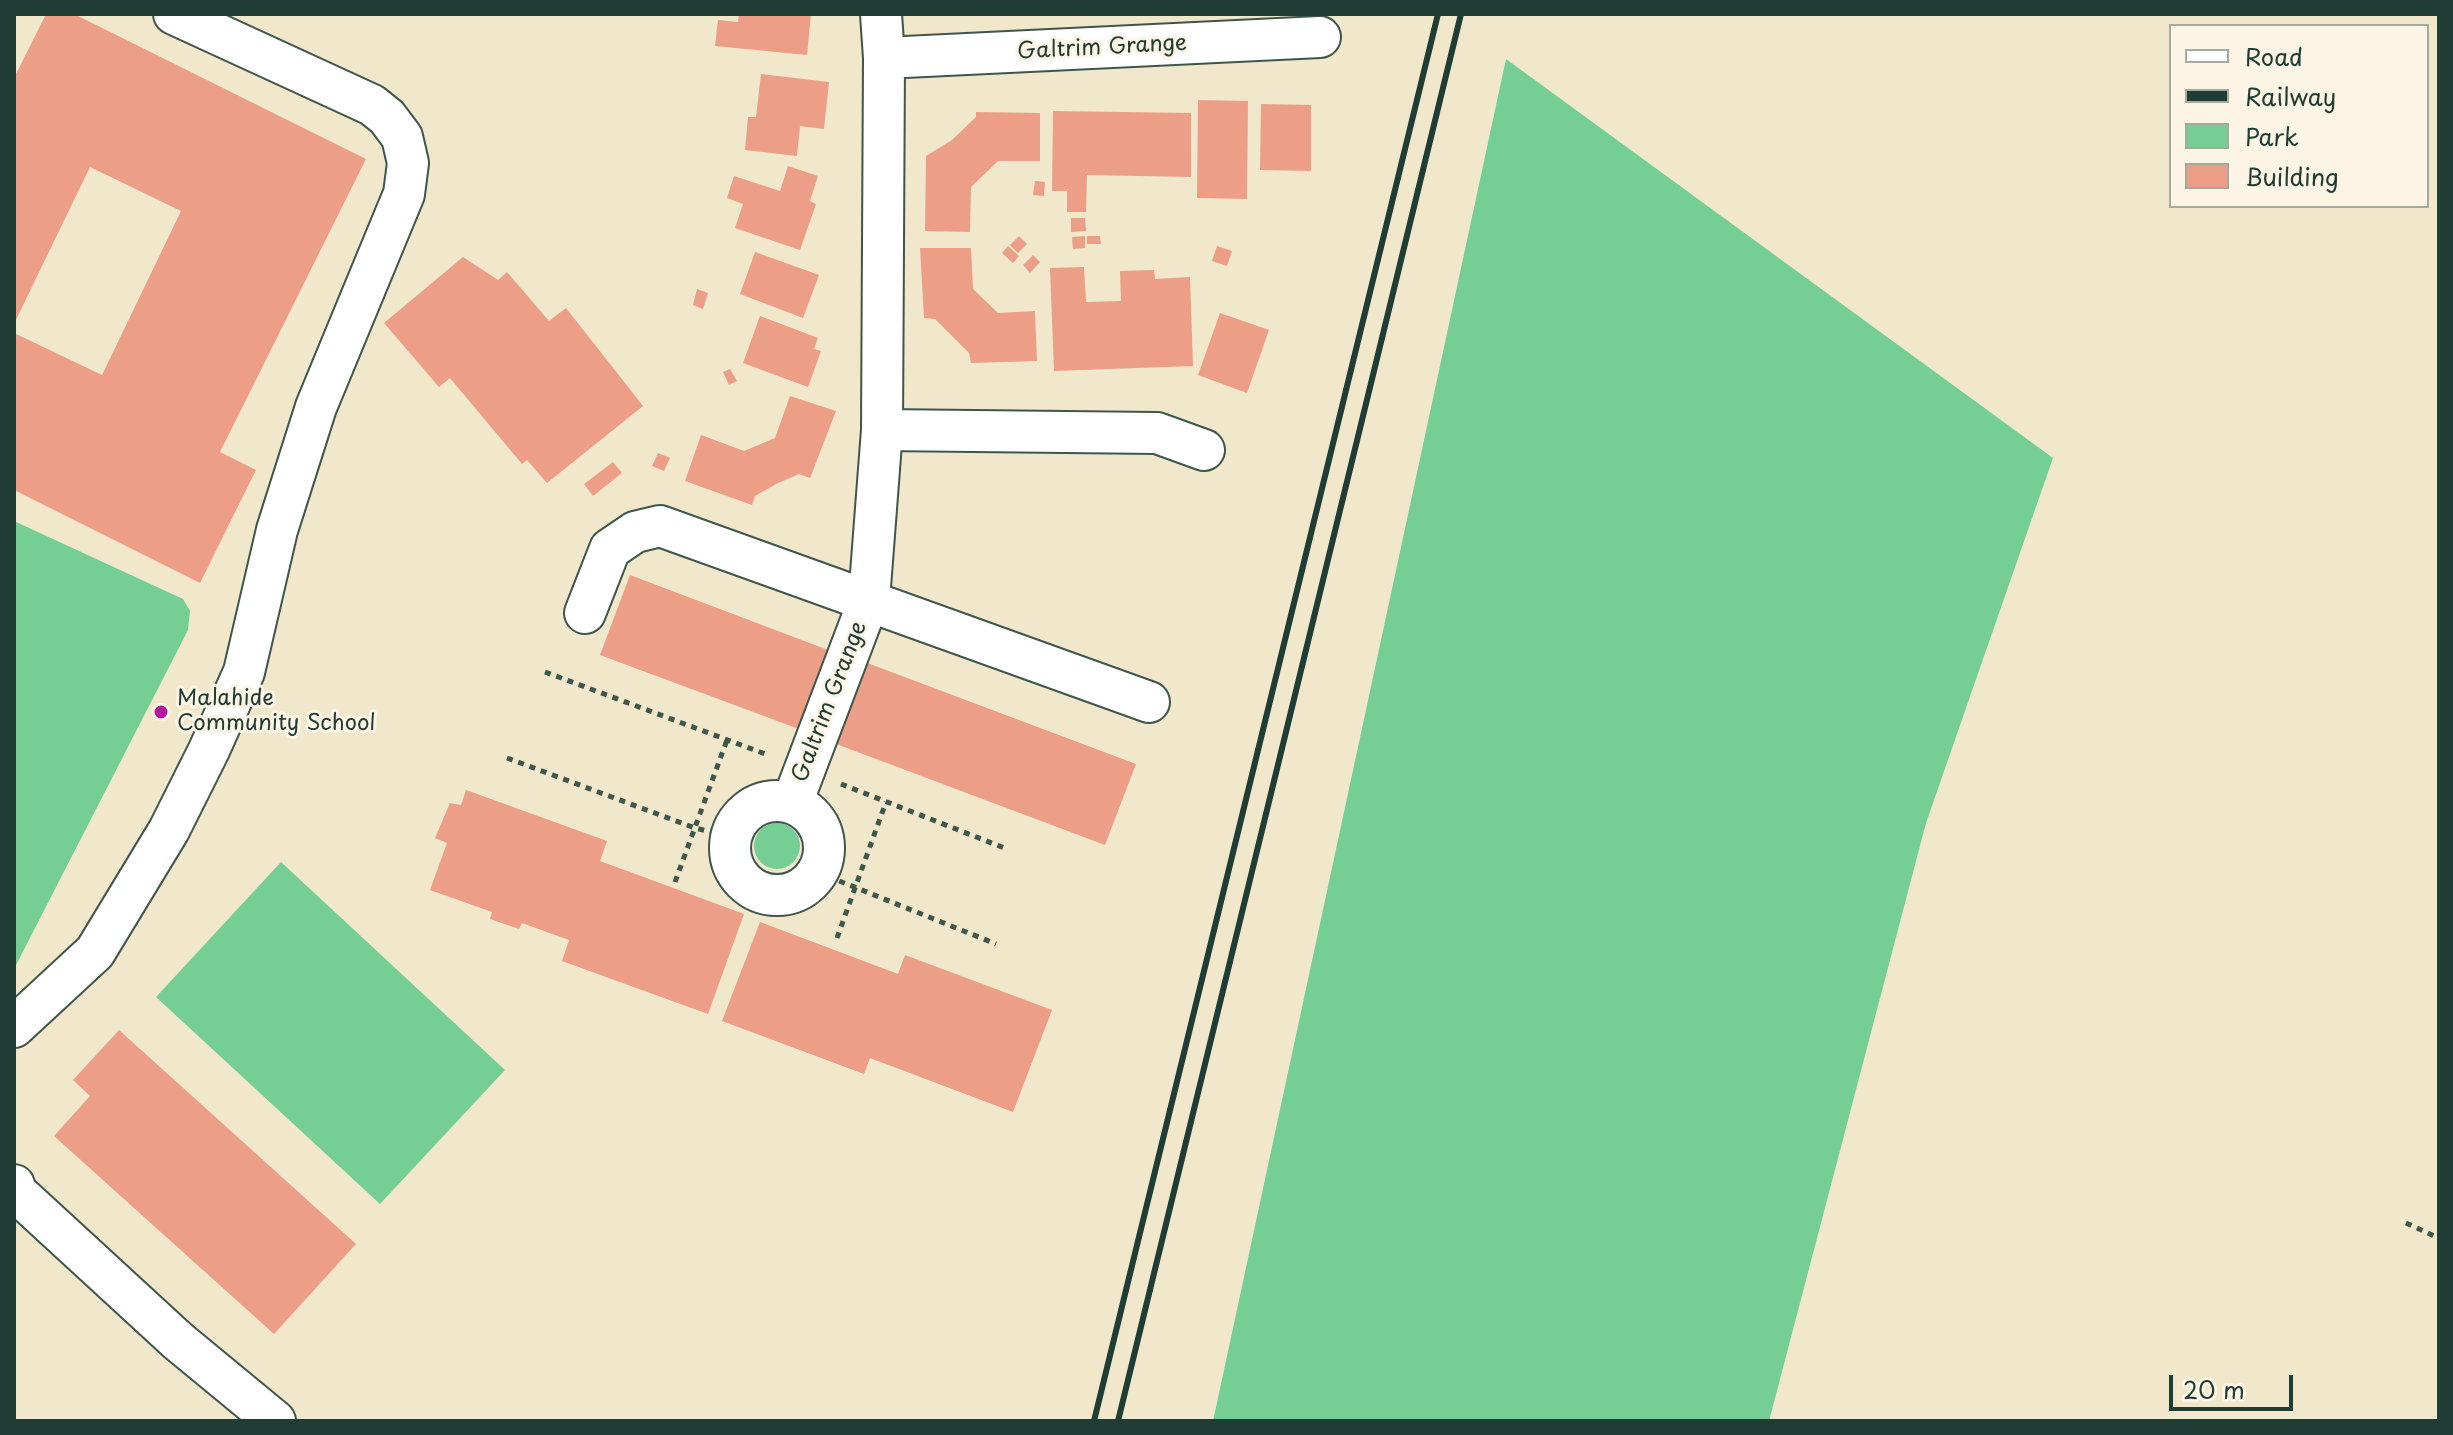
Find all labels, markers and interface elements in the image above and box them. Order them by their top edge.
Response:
legend [2169,24,2429,208]
street label: Galtrim Grange [1016,30,1188,66]
text: Road [2245,38,2303,74]
text: Railway [2245,78,2336,114]
text: Park [2245,118,2299,154]
text: Building [2245,158,2339,194]
street label: Galtrim Grange [787,618,873,786]
place label: Malahide Community School [177,686,376,738]
marker: Malahide Community School [152,703,170,721]
scale bar [2173,1359,2297,1409]
text: 20 m [2183,1371,2245,1407]

